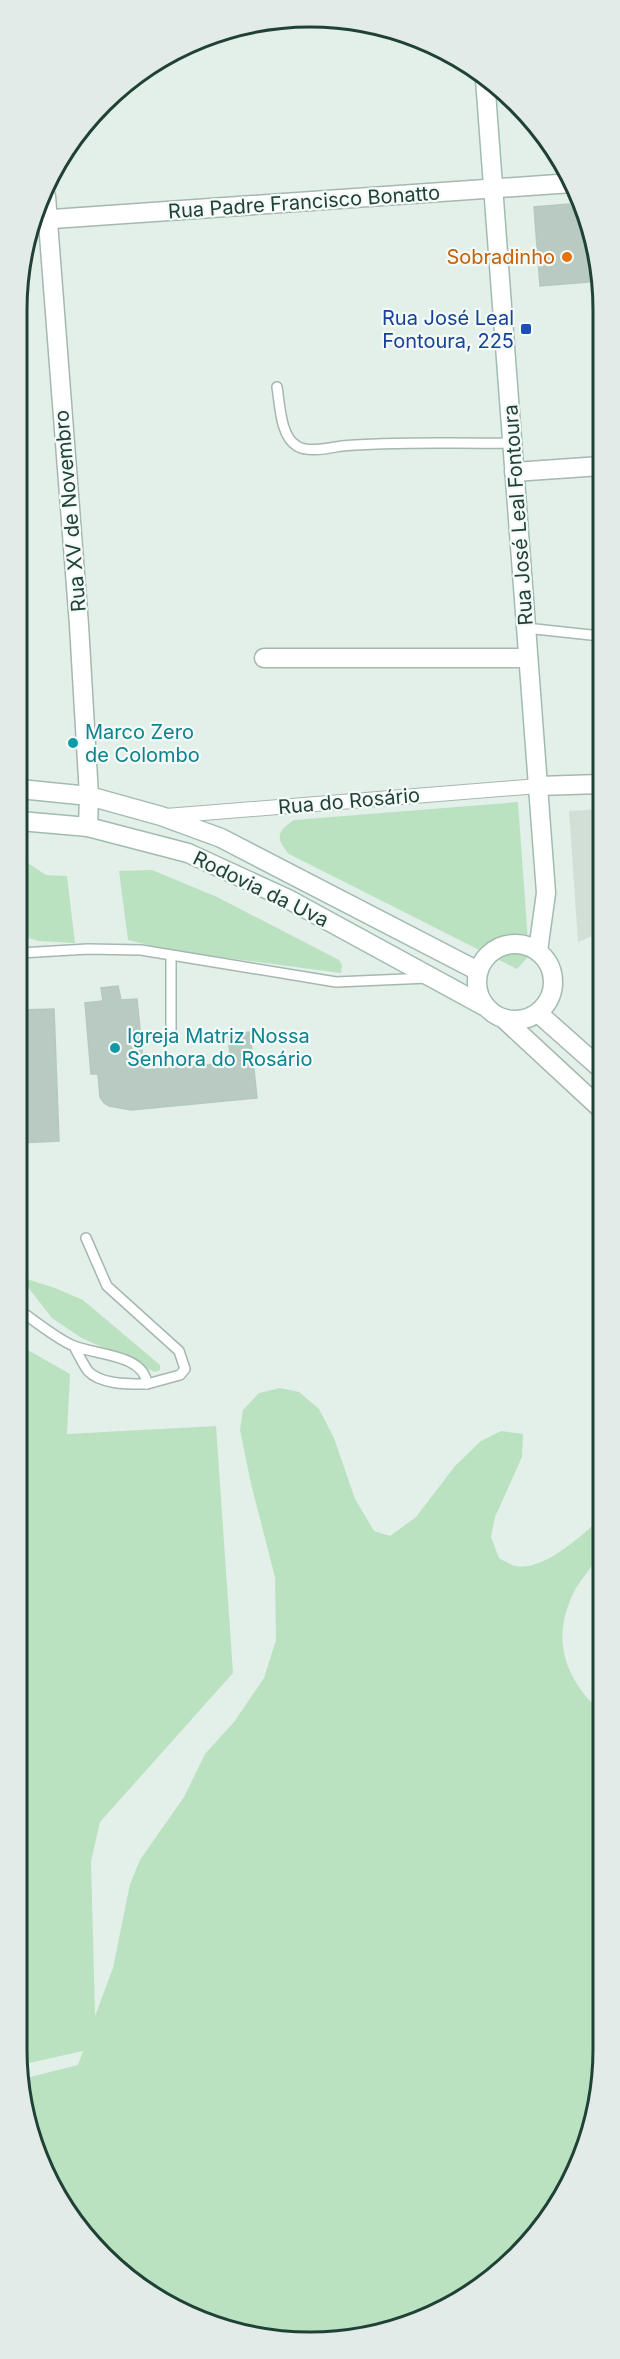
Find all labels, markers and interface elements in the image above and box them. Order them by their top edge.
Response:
street label: Rua Padre Francisco Bonatto [167,181,441,223]
place label: Sobradinho [446,245,555,269]
marker: Sobradinho [560,250,574,264]
place label: Rua José Leal Fontoura, 225 [382,306,514,353]
marker: Rua José Leal Fontoura, 225 [519,322,533,336]
street label: Rua José Leal Fontoura [498,404,538,626]
street label: Rua XV de Novembro [49,409,91,613]
place label: Marco Zero de Colombo [85,720,200,767]
marker: Marco Zero de Colombo [66,736,80,750]
street label: Rua do Rosário [277,783,421,819]
street label: Rodovia da Uva [189,846,333,932]
place label: Igreja Matriz Nossa Senhora do Rosário [127,1024,312,1071]
marker: Igreja Matriz Nossa Senhora do Rosário [108,1041,122,1055]

